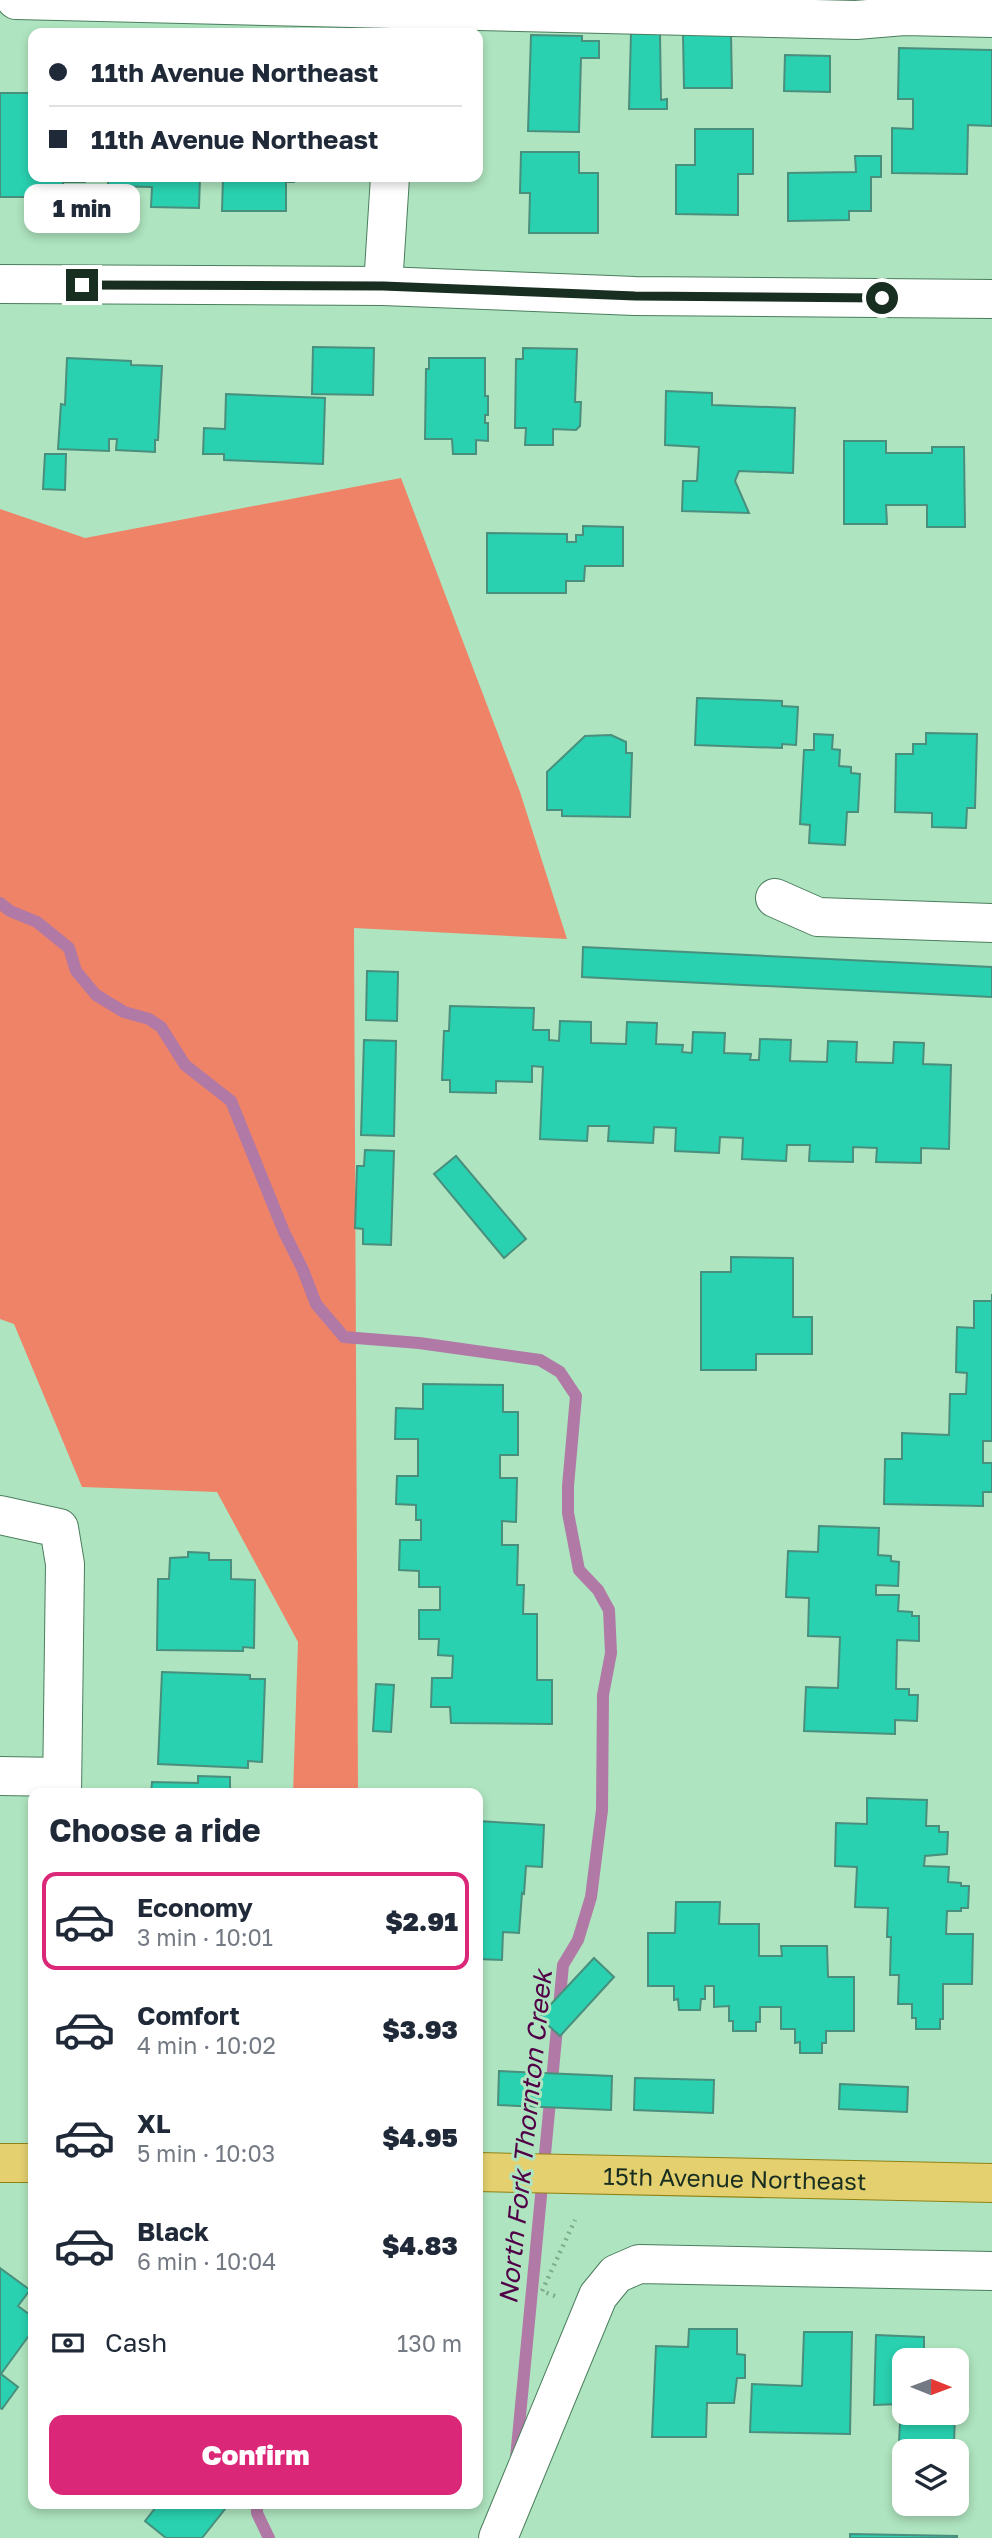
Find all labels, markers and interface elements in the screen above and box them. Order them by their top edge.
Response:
text: 11th Avenue Northeast [91,57,378,88]
text: 11th Avenue Northeast [91,124,378,155]
callout: 1 min [24,184,140,232]
text: 1 min [53,194,111,222]
route end [66,269,98,301]
route start [866,282,898,314]
text: Choose a ride [49,1811,261,1849]
icon: car [53,1890,116,1953]
text: Economy [137,1892,253,1923]
text: $2.91 [385,1906,458,1937]
text: 3 min · 10:01 [137,1923,273,1951]
water label: North Fork Thornton Creek [492,1966,558,2305]
icon: car [53,1998,116,2061]
text: Comfort [137,2000,240,2031]
text: $3.93 [382,2014,458,2045]
text: 4 min · 10:02 [137,2031,276,2059]
icon: car [53,2106,116,2169]
text: XL [137,2108,171,2139]
text: $4.95 [382,2122,458,2153]
text: 5 min · 10:03 [137,2139,275,2167]
street label: 15th Avenue Northeast [603,2160,867,2195]
icon: car [53,2214,116,2277]
text: Black [137,2216,209,2247]
text: $4.83 [382,2230,458,2261]
text: 6 min · 10:04 [137,2247,276,2275]
icon: cash [49,2324,87,2362]
text: Cash [105,2327,167,2358]
text: 130 m [397,2329,462,2357]
north arrow [892,2348,970,2426]
map controls [892,2348,969,2516]
button: Confirm [49,2415,462,2495]
button: layers [892,2439,969,2516]

